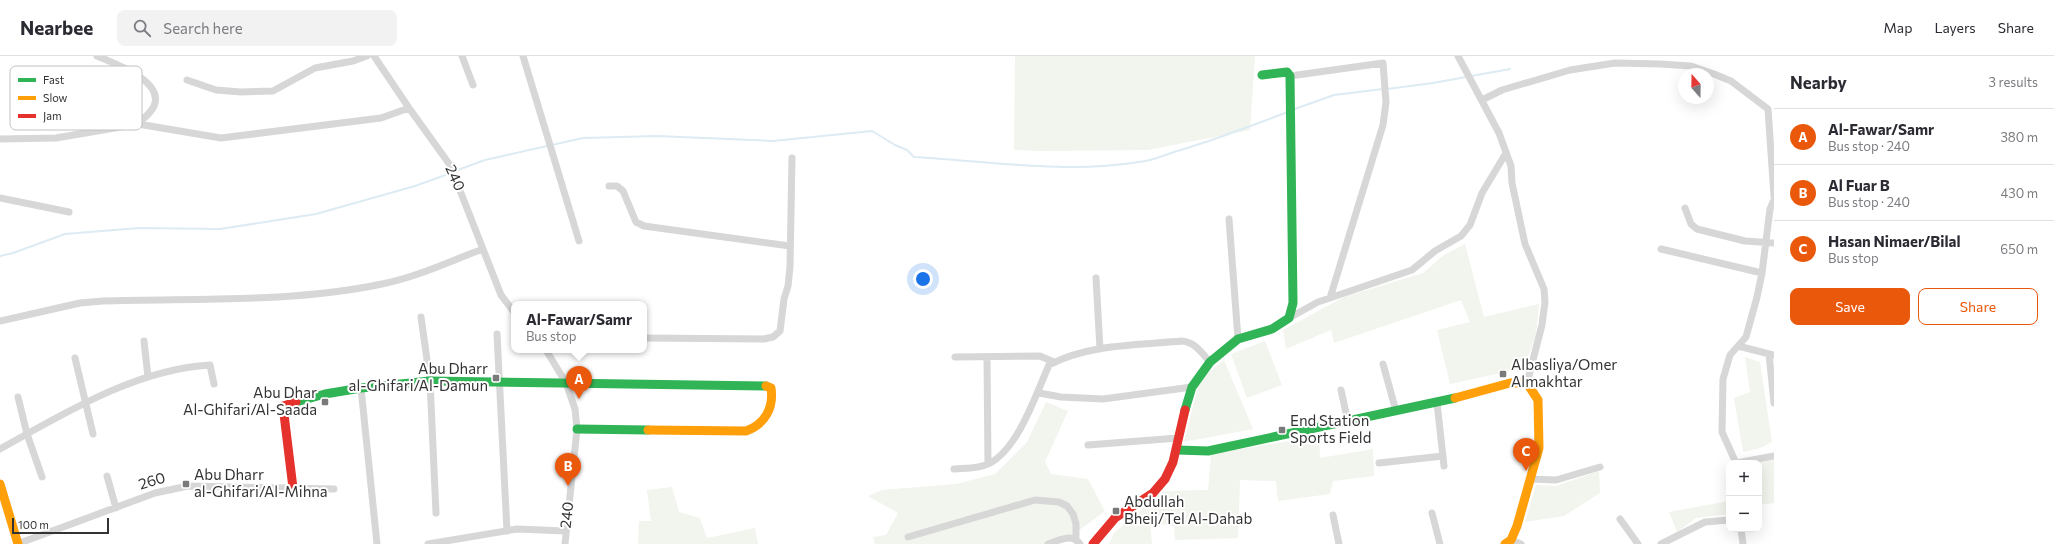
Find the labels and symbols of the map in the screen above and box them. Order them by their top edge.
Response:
legend [10,66,142,130]
north arrow [1678,68,1714,104]
text: Fast [43,73,65,86]
text: Slow [43,91,68,104]
text: Jam [43,109,62,123]
street label: 240 [442,162,470,194]
your location [913,269,933,289]
place label: Albasliya/Omer Almakhtar [1511,355,1617,390]
place label: Abu Dharr al-Ghifari/Al-Damun [349,359,488,394]
pin: A [566,366,592,399]
marker: Albasliya/Omer Almakhtar [1498,369,1508,379]
marker: Abu Dharr al-Ghifari/Al-Damun [491,373,501,383]
place label: Abu Dhar Al-Ghifari/Al-Saada [183,383,317,418]
marker: Abu Dhar Al-Ghifari/Al-Saada [320,397,330,407]
place label: End Station Sports Field [1290,411,1371,446]
marker: End Station Sports Field [1277,425,1287,435]
pin: C [1513,438,1539,471]
pin: B [555,453,581,486]
place label: Abu Dharr al-Ghifari/Al-Mihna [194,465,328,500]
street label: 260 [136,467,167,493]
marker: Abu Dharr al-Ghifari/Al-Mihna [181,479,191,489]
place label: Abdullah Bheij/Tel Al-Dahab [1124,492,1252,527]
street label: 240 [556,501,576,529]
marker: Abdullah Bheij/Tel Al-Dahab [1111,506,1121,516]
scale bar [12,516,109,535]

